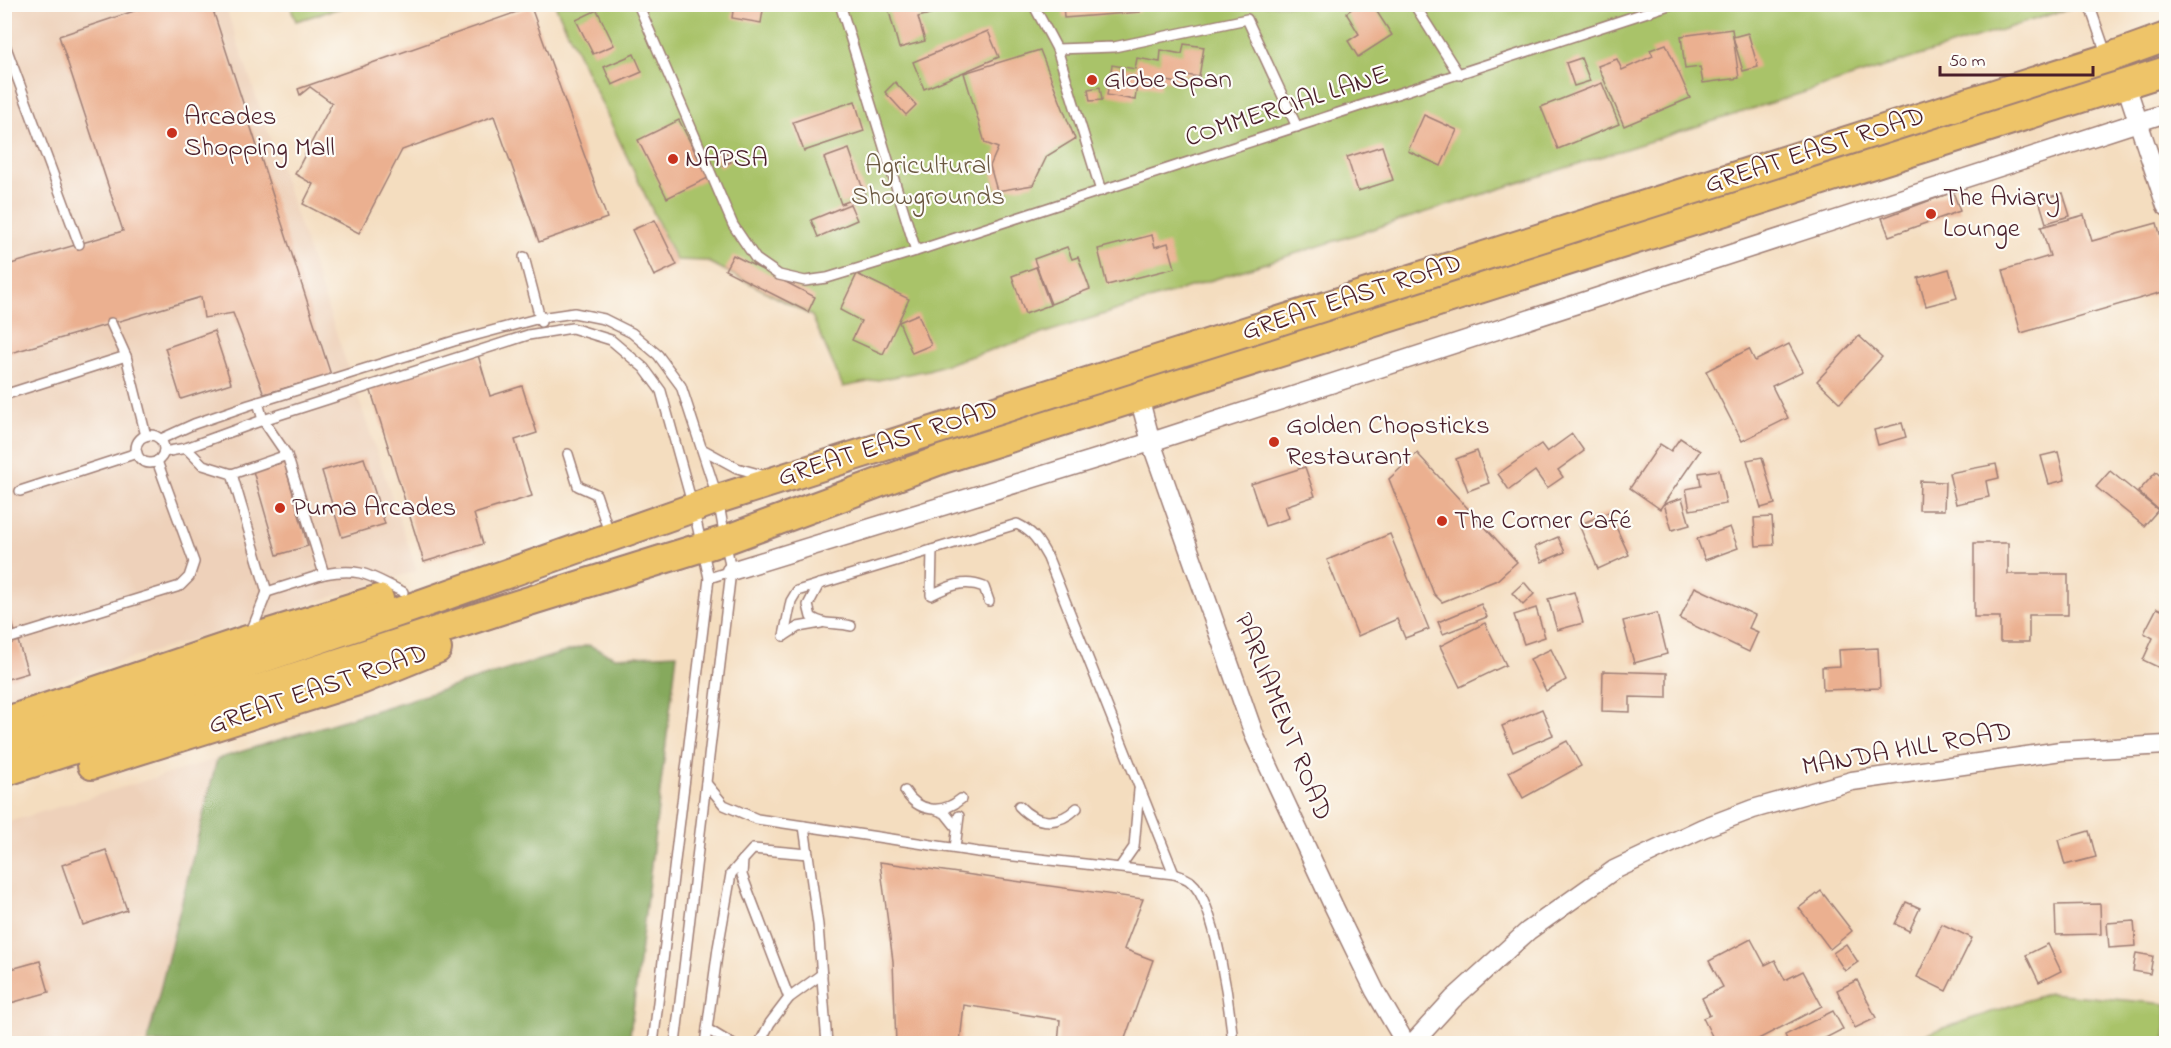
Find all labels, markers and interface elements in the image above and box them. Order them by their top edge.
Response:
scale bar [1940,39,2093,77]
text: 50 m [1949,49,1986,75]
street label: COMMERCIAL LANE [1180,56,1394,158]
place label: Globe Span [1104,61,1232,100]
marker: Globe Span [1085,73,1099,87]
street label: GREAT EAST ROAD [1700,97,1930,205]
place label: Arcades Shopping Mall [184,98,335,168]
marker: Arcades Shopping Mall [165,126,179,140]
place label: NAPSA [685,140,768,179]
park label: Agricultural Showgrounds [851,147,1005,217]
marker: NAPSA [666,152,680,166]
place label: The Aviary Lounge [1943,179,2060,249]
marker: The Aviary Lounge [1924,207,1938,221]
street label: GREAT EAST ROAD [1237,244,1467,352]
street label: GREAT EAST ROAD [773,390,1003,498]
place label: Golden Chopsticks Restaurant [1286,407,1490,477]
marker: Golden Chopsticks Restaurant [1267,435,1281,449]
place label: Puma Arcades [292,489,456,528]
marker: Puma Arcades [273,501,287,515]
place label: The Corner Café [1454,502,1632,541]
marker: The Corner Café [1435,514,1449,528]
street label: PARLIAMENT ROAD [1222,607,1342,827]
street label: GREAT EAST ROAD [203,634,433,746]
street label: MANDA HILL ROAD [1799,712,2015,788]

